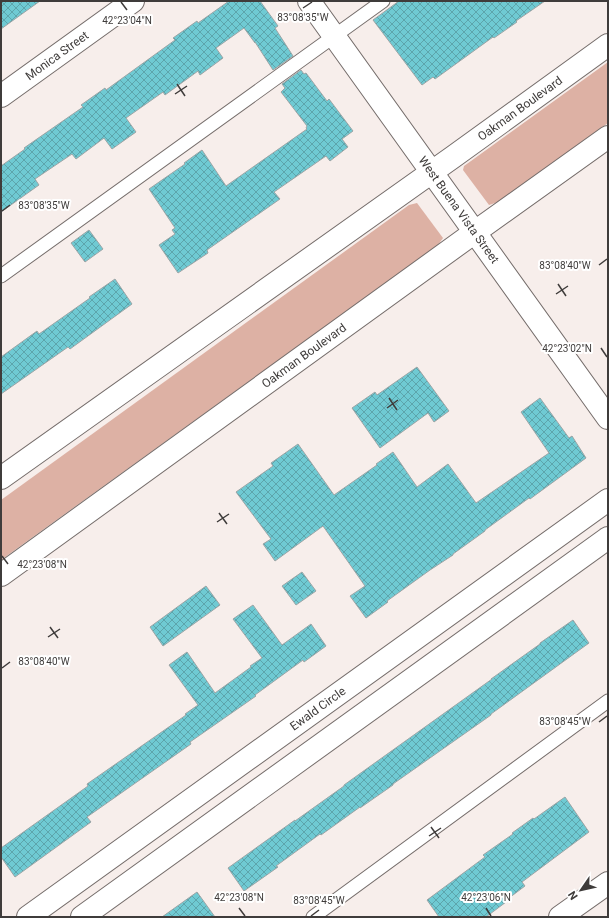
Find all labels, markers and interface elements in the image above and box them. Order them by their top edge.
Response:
text: 83°08'35"W [277,12,329,23]
text: 42°23'04"N [102,15,152,26]
street label: Monica Street [23,28,91,83]
street label: Oakman Boulevard [475,73,565,144]
street label: West Buena Vista Street [416,154,502,266]
text: 83°08'35"W [18,200,70,211]
text: 83°08'40"W [539,260,591,271]
street label: Oakman Boulevard [259,321,349,391]
text: 42°23'02"N [542,343,592,354]
text: 42°23'08"N [17,559,67,570]
text: 83°08'40"W [18,656,70,667]
street label: Ewald Circle [287,684,348,733]
text: 83°08'45"W [539,716,591,727]
north arrow [561,870,601,910]
text: N [565,888,581,902]
text: 42°23'08"N [214,892,264,903]
text: 42°23'06"N [461,892,511,903]
text: 83°08'45"W [293,895,345,906]

